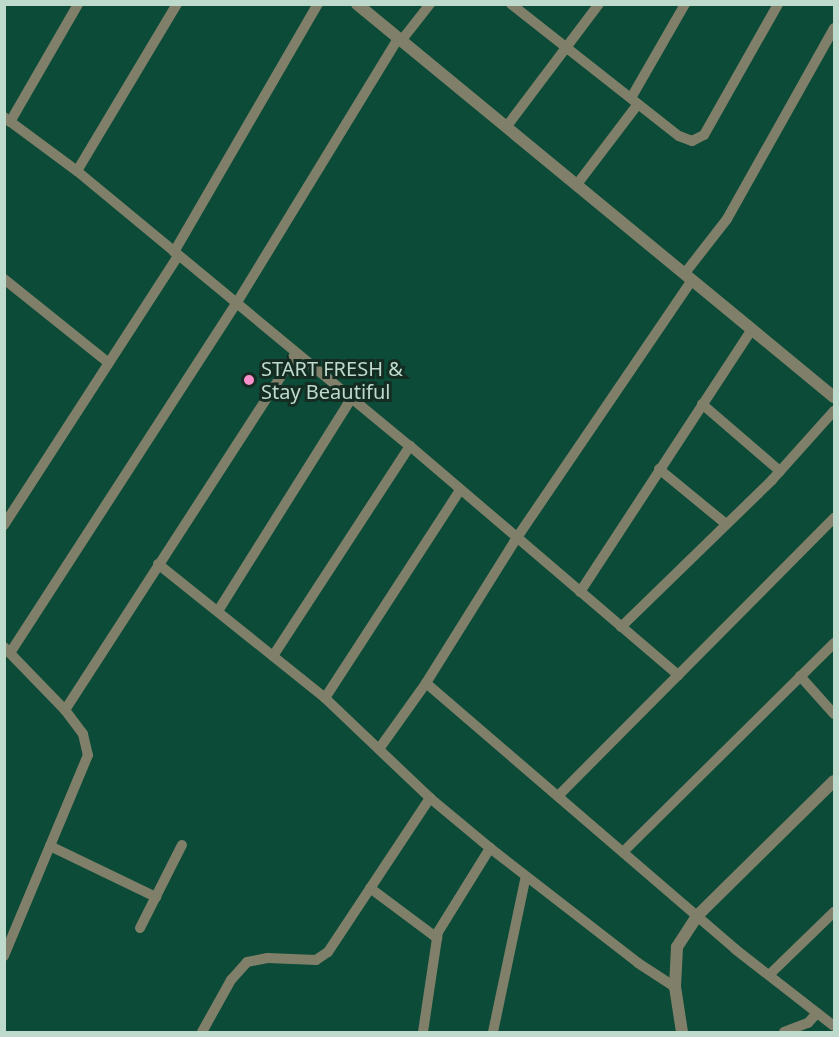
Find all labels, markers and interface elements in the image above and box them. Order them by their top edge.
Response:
place label: START FRESH & Stay Beautiful [261,356,403,403]
marker: START FRESH & Stay Beautiful [242,373,256,387]

